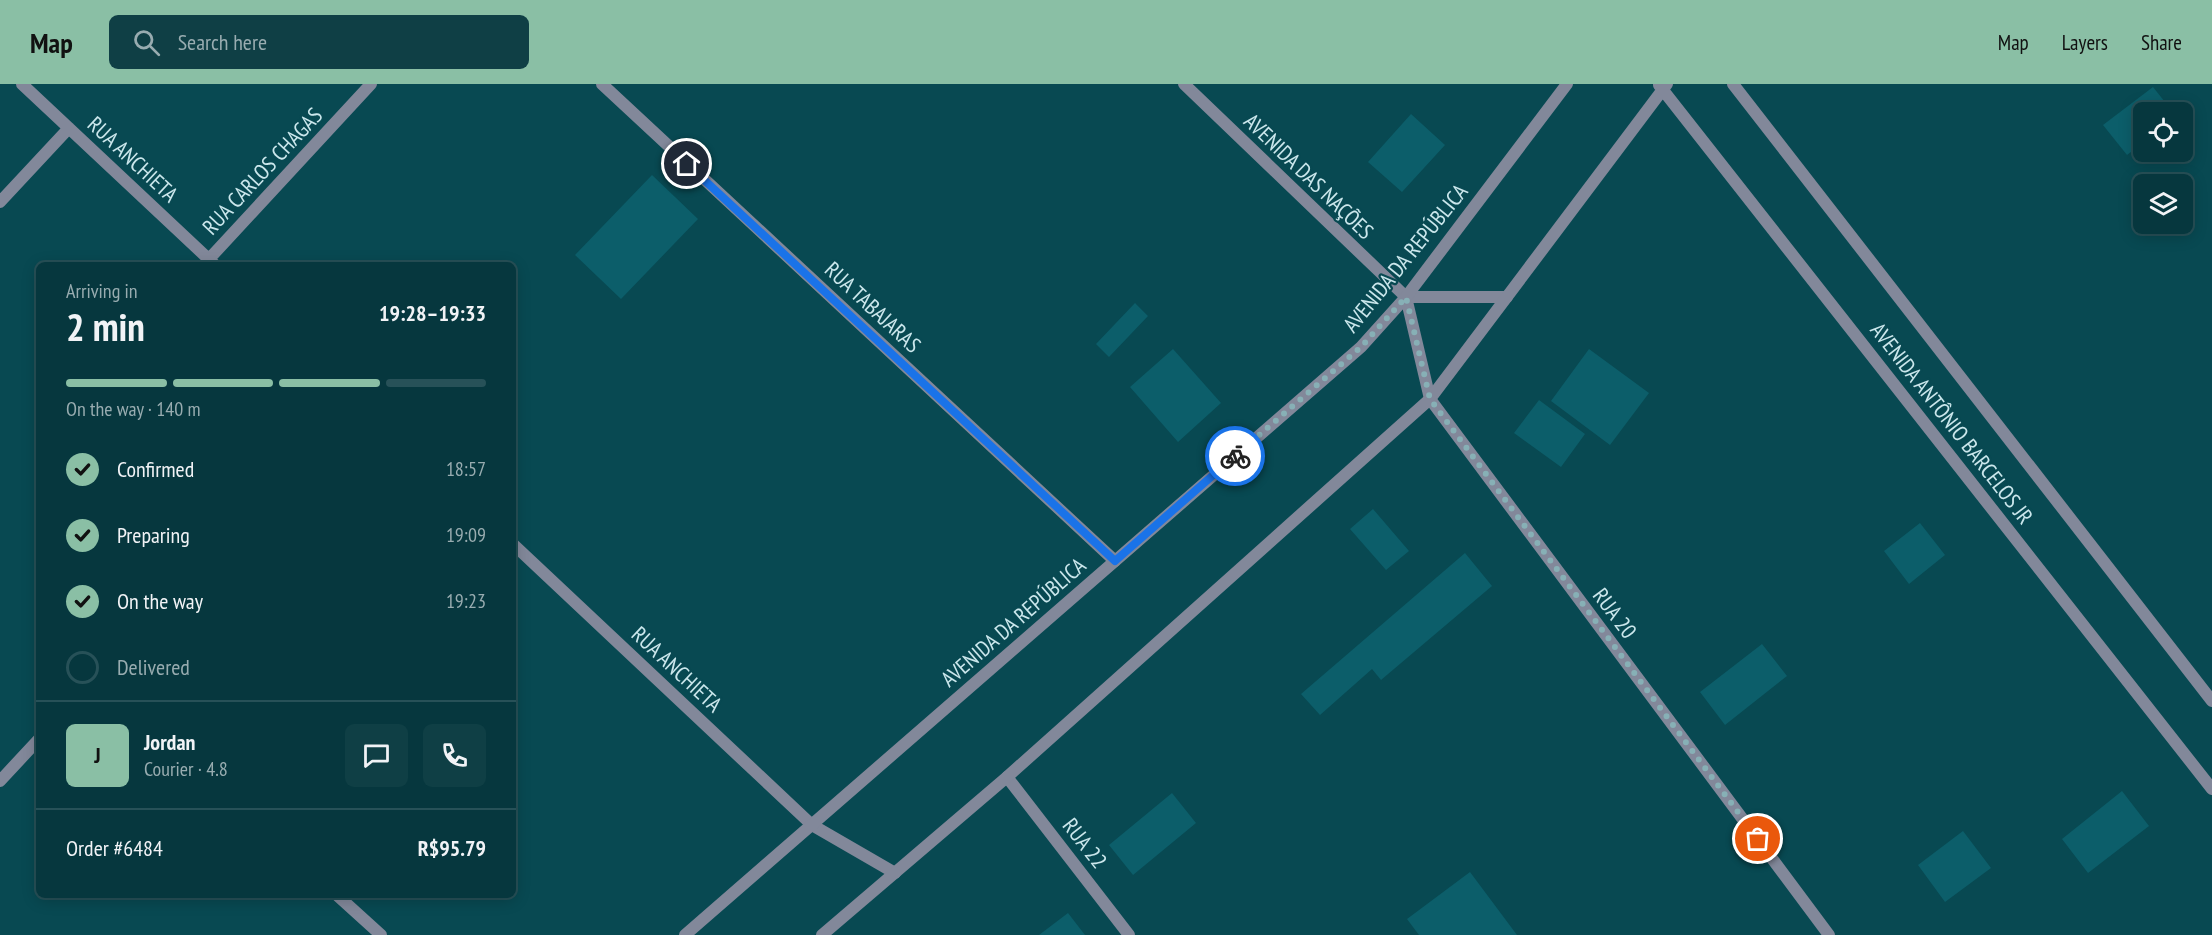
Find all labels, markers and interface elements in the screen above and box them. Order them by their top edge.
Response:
search box [109,15,529,69]
text: Map [30,24,73,61]
icon: search [130,26,163,59]
text: Search here [178,28,267,56]
text: Map [1998,29,2029,56]
text: Layers [2062,29,2108,56]
text: Share [2141,29,2182,56]
street label: RUA CARLOS CHAGAS [196,102,328,240]
map controls [2133,102,2193,234]
button: locate [2133,102,2193,162]
street label: AVENIDA DAS NAÇÕES [1238,107,1380,245]
street label: RUA ANCHIETA [82,110,184,208]
pin [661,138,712,189]
icon: home [670,147,703,180]
button: layers [2133,174,2193,234]
street label: AVENIDA DA REPÚBLICA [1337,178,1474,338]
street label: RUA TABAJARAS [819,255,927,359]
text: Arriving in [66,278,138,304]
text: 19:28–19:33 [379,299,486,327]
text: 2 min [66,301,145,352]
street label: AVENIDA ANTÔNIO BARCELOS JR [1865,317,2039,529]
text: On the way · 140 m [66,396,201,422]
courier [1205,426,1265,486]
icon: bike [1219,440,1252,473]
icon: check [66,453,99,486]
text: Confirmed [117,455,194,483]
text: 18:57 [446,456,486,482]
icon: check [66,519,99,552]
text: Preparing [117,521,190,549]
text: 19:09 [446,522,486,548]
street label: AVENIDA DA REPÚBLICA [935,551,1092,693]
street label: RUA 20 [1587,582,1643,644]
icon: check [66,585,99,618]
text: On the way [117,587,203,615]
text: 19:23 [446,588,486,614]
street label: RUA ANCHIETA [626,620,728,718]
text: Delivered [117,653,190,681]
button: chat [345,724,408,787]
button: phone [423,724,486,787]
text: Jordan [144,728,195,756]
text: J [94,741,101,769]
text: Courier · 4.8 [144,756,228,782]
street label: RUA 22 [1057,812,1113,874]
pin [1732,813,1783,864]
icon: bag [1741,822,1774,855]
text: Order #6484 [66,834,163,862]
text: R$95.79 [418,834,486,862]

